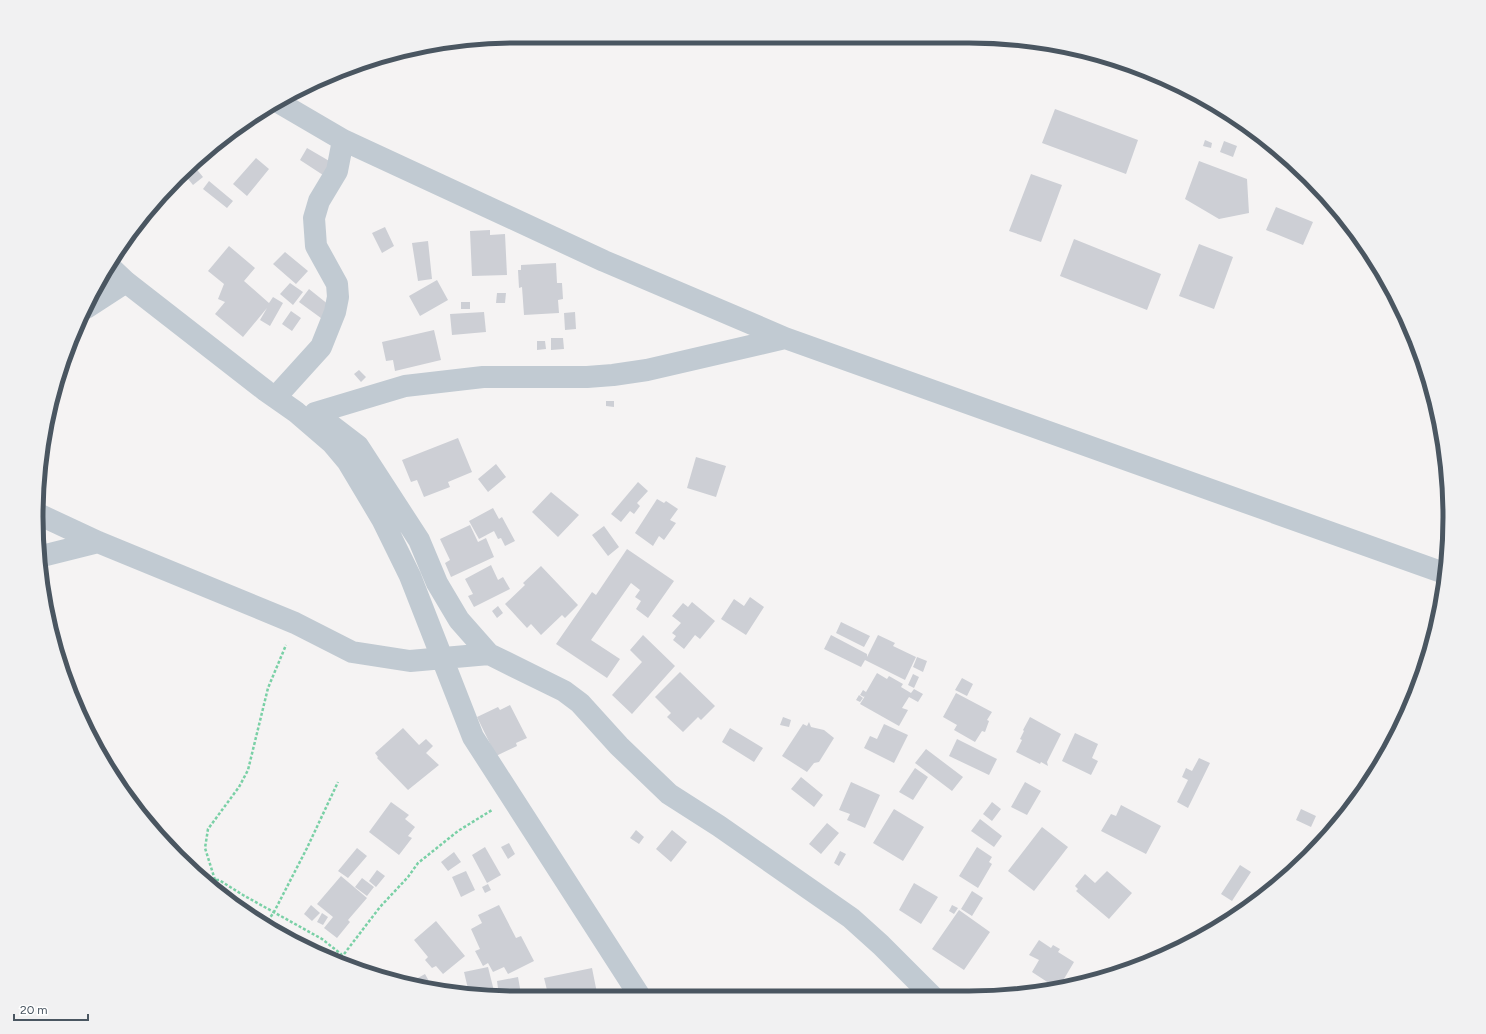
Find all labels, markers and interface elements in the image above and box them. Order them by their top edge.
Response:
scale bar [14,996,88,1022]
text: 20 m [20,1003,48,1017]

